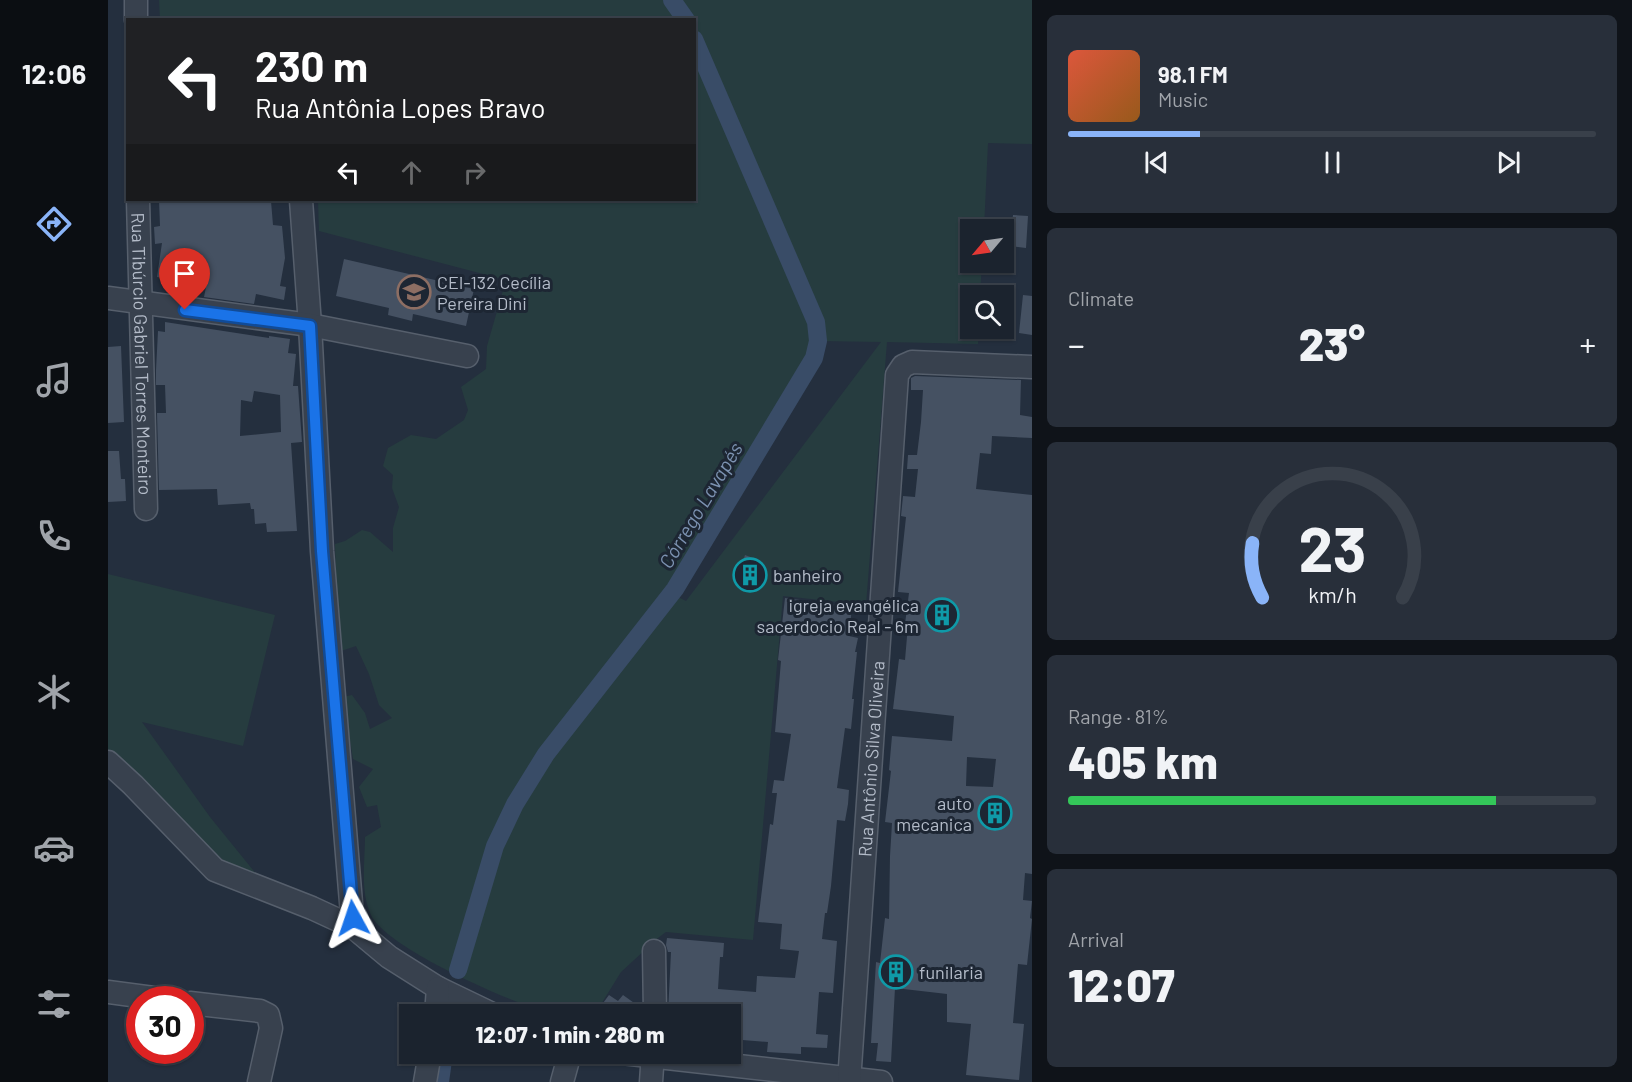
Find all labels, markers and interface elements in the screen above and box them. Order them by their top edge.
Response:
text: 230 m [255,40,368,90]
icon: left [156,42,234,120]
text: 12:06 [22,57,86,89]
text: 98.1 FM [1158,61,1228,87]
text: Music [1158,87,1208,111]
text: Rua Antônia Lopes Bravo [255,91,545,123]
icon: previous [1140,146,1173,179]
icon: pause [1316,146,1349,179]
icon: next [1492,146,1525,179]
icon: left [332,156,365,189]
icon: ahead [395,156,428,189]
icon: right [458,156,491,189]
icon: directions [33,203,75,245]
street label: Rua Tibúrcio Gabriel Torres Monteiro [127,212,157,496]
north arrow [960,219,1014,273]
map controls [960,219,1014,339]
pin [159,248,210,310]
icon: arrive [168,257,201,290]
place label: CEI-132 Cecília Pereira Dini [437,271,551,314]
school or university icon: CEI-132 Cecília Pereira Dini [396,274,432,310]
button: search [960,285,1014,339]
text: Climate [1068,286,1134,310]
text: 23° [1299,316,1365,370]
text: − [1068,324,1085,364]
text: + [1579,324,1596,364]
icon: music [33,359,75,401]
water label: Córrego Lavapés [653,438,747,572]
text: 23 [1298,510,1366,584]
icon: phone [33,515,75,557]
building icon: banheiro [732,557,768,593]
place label: banheiro [773,564,842,586]
text: km/h [1308,582,1356,607]
place label: igreja evangélica sacerdocio Real - 6m [757,594,919,637]
building icon: igreja evangélica sacerdocio Real - 6m [924,597,960,633]
street label: Rua Antônio Silva Oliveira [853,660,889,857]
icon: climate [33,671,75,713]
text: Range · 81% [1068,704,1169,728]
text: 405 km [1068,734,1218,788]
place label: auto mecanica [896,792,972,835]
building icon: auto mecanica [977,795,1013,831]
icon: car [33,827,75,869]
position arrow [321,886,385,950]
text: Arrival [1068,927,1124,951]
building icon: funilaria [878,954,914,990]
text: 12:07 [1068,957,1175,1011]
place label: funilaria [919,961,983,983]
icon: filters [33,983,75,1025]
speed limit sign: 30 [126,986,204,1064]
text: 12:07 · 1 min · 280 m [476,1021,664,1047]

